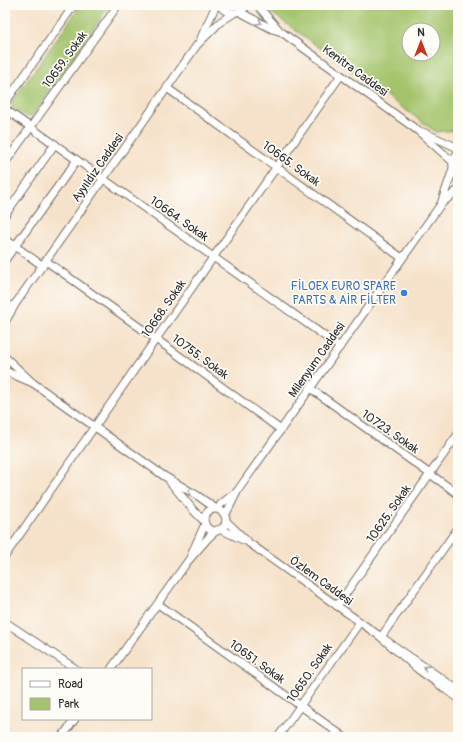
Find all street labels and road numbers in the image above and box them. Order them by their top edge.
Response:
street label: 10659. Sokak [39,29,91,91]
street label: Kenitra Caddesi [319,42,391,100]
street label: Ayyıldız Caddesi [69,131,127,205]
street label: 10665. Sokak [259,138,323,190]
street label: 10664. Sokak [147,193,211,245]
street label: 10668. Sokak [139,277,189,341]
street label: Milenyum Caddesi [286,320,348,400]
street label: 10755. Sokak [169,331,231,383]
street label: 10723. Sokak [358,407,422,457]
street label: 10625. Sokak [364,482,414,546]
street label: Özlem Caddesi [286,552,356,609]
street label: 10651. Sokak [226,637,288,687]
street label: 10650. Sokak [284,641,336,705]

